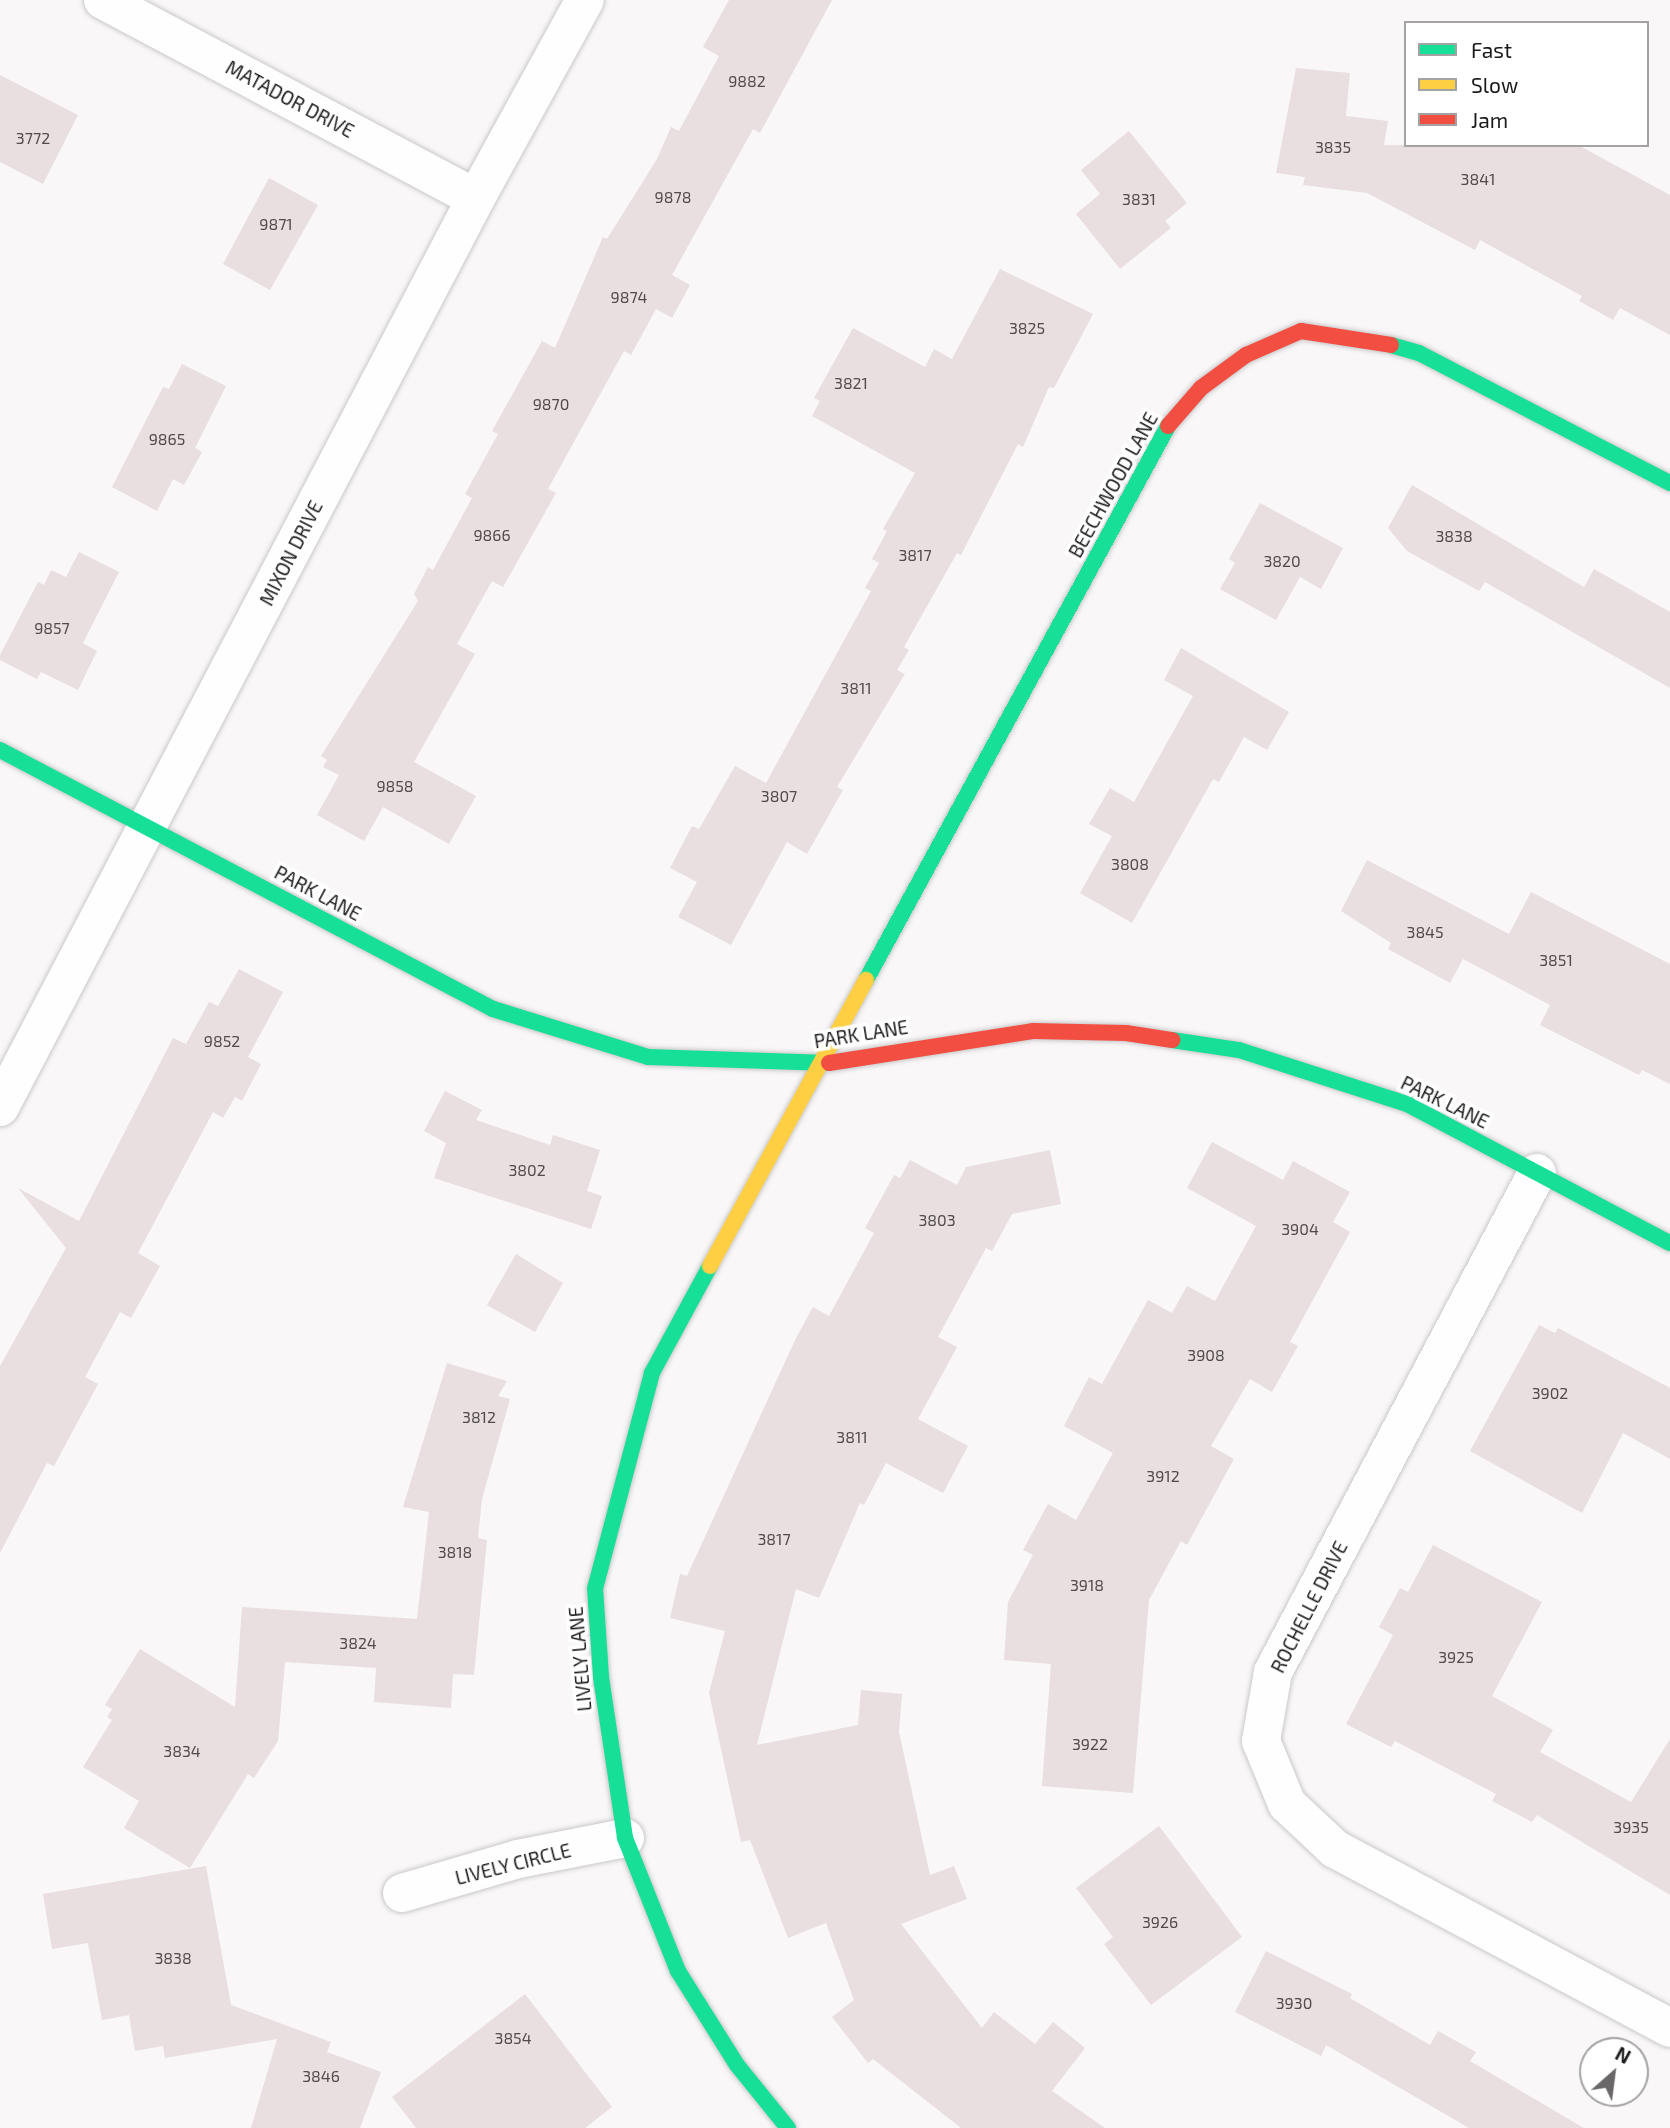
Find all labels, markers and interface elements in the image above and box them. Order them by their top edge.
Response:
legend [1404,21,1649,147]
text: Fast [1471,37,1512,62]
street label: MATADOR DRIVE [222,56,358,142]
house number: 9882 [728,71,766,91]
text: Slow [1471,72,1518,97]
text: Jam [1471,107,1508,132]
house number: 3772 [16,128,50,148]
house number: 3835 [1315,137,1351,157]
house number: 3841 [1461,169,1495,189]
house number: 9878 [655,187,691,207]
house number: 3831 [1122,189,1156,209]
house number: 9871 [259,214,293,234]
house number: 9874 [611,287,647,307]
house number: 3825 [1009,318,1045,338]
house number: 3821 [834,373,868,393]
house number: 9870 [533,394,569,414]
street label: BEECHWOOD LANE [1064,408,1162,562]
house number: 9865 [149,429,185,449]
street label: MIXON DRIVE [255,497,327,609]
house number: 9866 [473,525,511,545]
house number: 3838 [1435,526,1473,546]
house number: 3817 [898,545,932,565]
house number: 3820 [1263,551,1301,571]
house number: 9857 [34,618,70,638]
house number: 3811 [840,678,872,698]
house number: 9858 [376,776,414,796]
house number: 3807 [761,786,797,806]
house number: 3808 [1111,854,1149,874]
street label: PARK LANE [271,861,365,925]
house number: 3845 [1406,922,1444,942]
house number: 3851 [1539,950,1573,970]
street label: PARK LANE [812,1015,910,1053]
house number: 9852 [204,1031,240,1051]
street label: PARK LANE [1397,1071,1493,1133]
house number: 3802 [508,1160,546,1180]
house number: 3803 [918,1210,956,1230]
house number: 3904 [1281,1219,1319,1239]
house number: 3908 [1187,1345,1225,1365]
house number: 3902 [1532,1383,1568,1403]
house number: 3812 [462,1407,496,1427]
house number: 3811 [836,1427,868,1447]
house number: 3912 [1146,1466,1180,1486]
house number: 3817 [757,1529,791,1549]
street label: ROCHELLE DRIVE [1266,1537,1352,1677]
house number: 3818 [438,1542,472,1562]
house number: 3918 [1070,1575,1104,1595]
street label: LIVELY LANE [564,1605,596,1713]
house number: 3824 [339,1633,377,1653]
house number: 3925 [1438,1647,1474,1667]
house number: 3922 [1072,1734,1108,1754]
house number: 3834 [163,1741,201,1761]
house number: 3935 [1613,1817,1649,1837]
street label: LIVELY CIRCLE [453,1839,573,1889]
house number: 3926 [1142,1912,1178,1932]
house number: 3838 [154,1948,192,1968]
house number: 3930 [1276,1993,1312,2013]
house number: 3854 [494,2028,532,2048]
north arrow [1579,2037,1649,2107]
text: N [1612,2041,1635,2068]
house number: 3846 [302,2066,340,2086]

